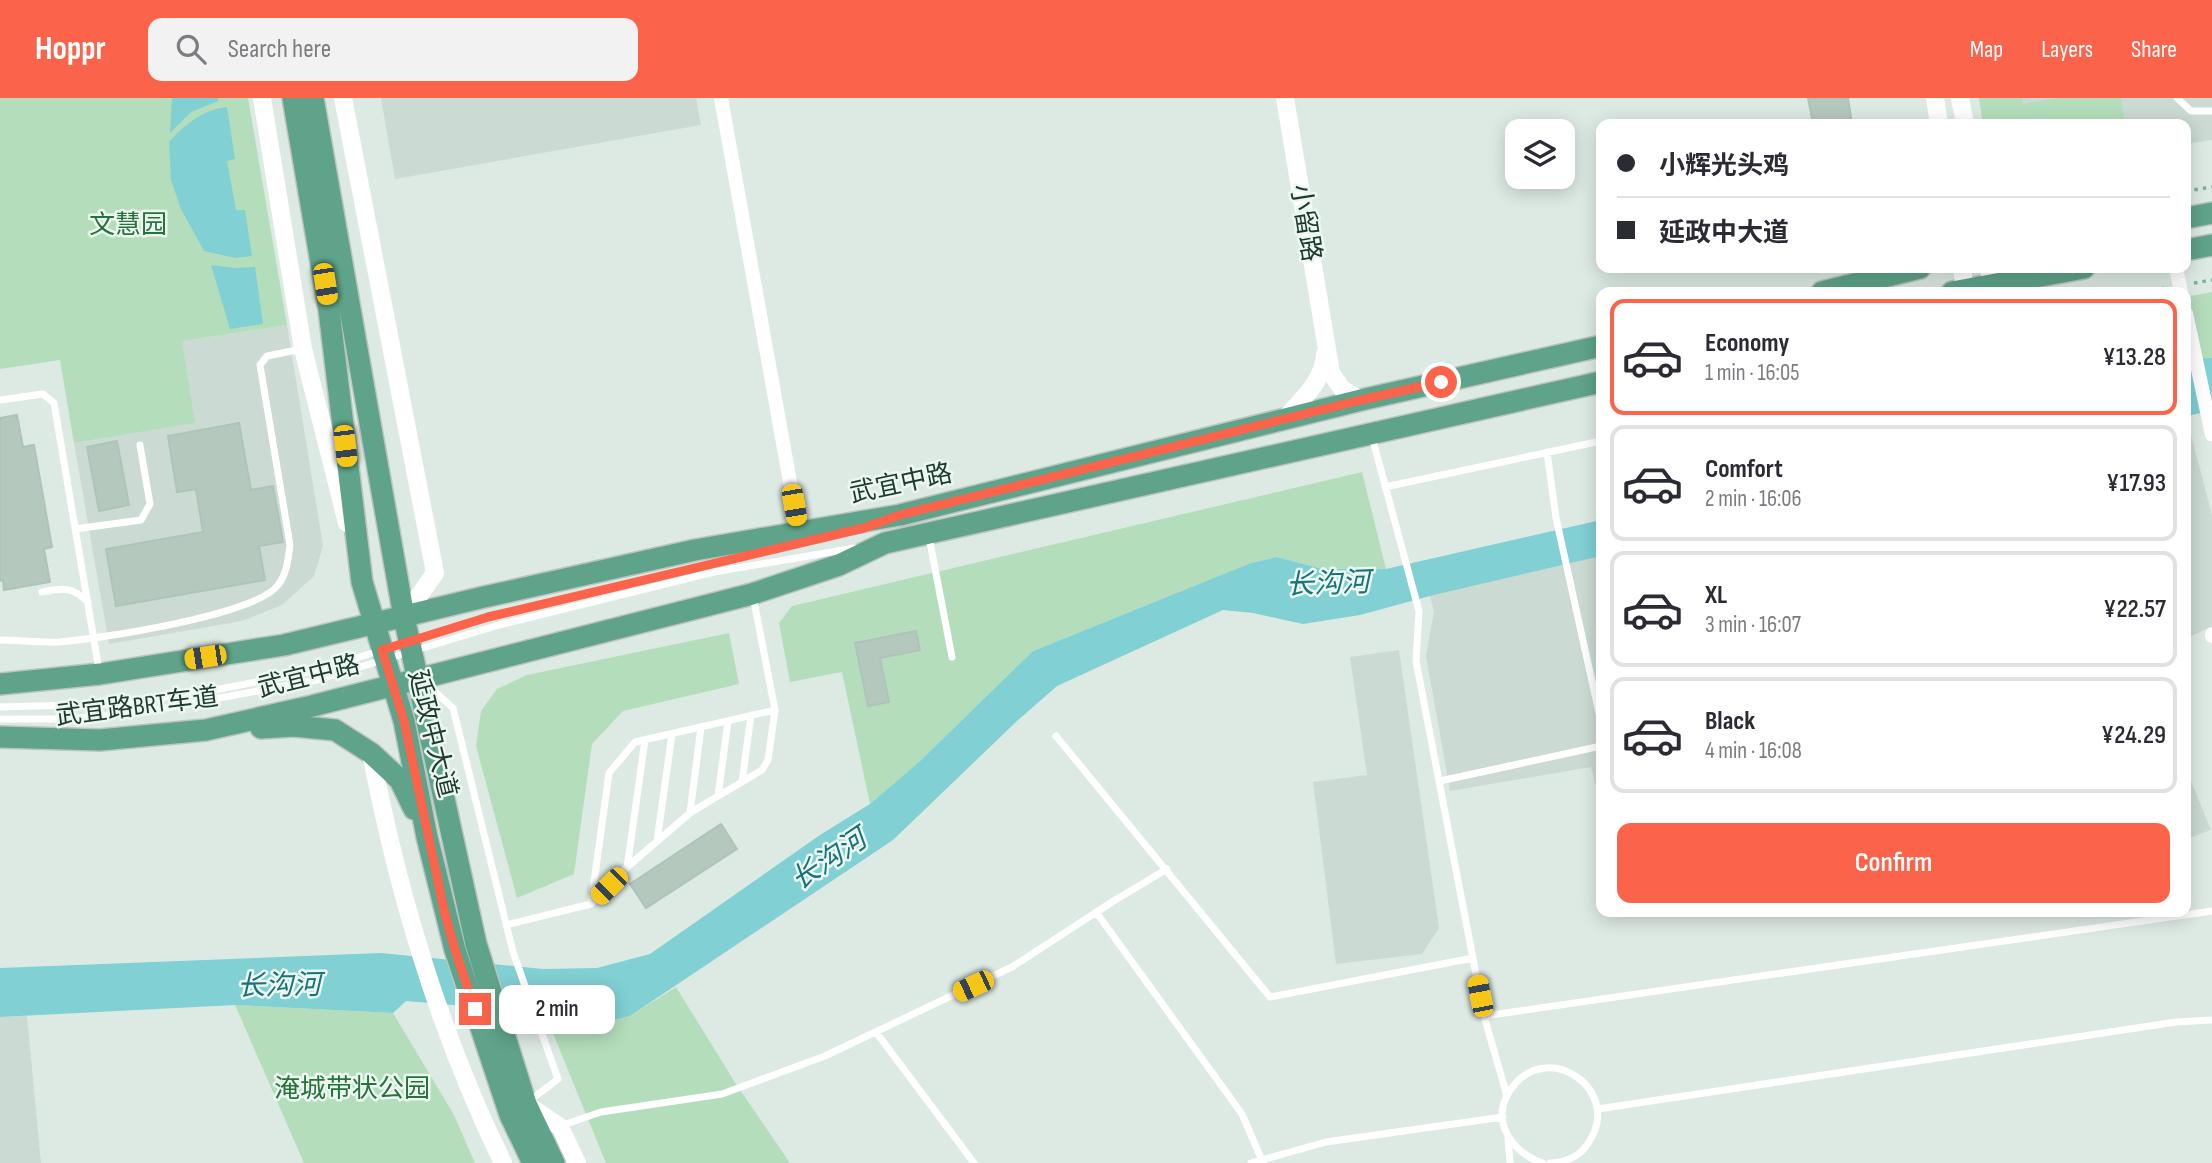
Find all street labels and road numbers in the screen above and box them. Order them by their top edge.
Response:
street label: 小留路 [1284,182,1326,264]
street label: 武宜中路 [847,458,955,510]
street label: 武宜中路 [255,649,363,705]
street label: 延政中大道 [401,667,463,801]
street label: 武宜路BRT车道 [54,682,220,732]

